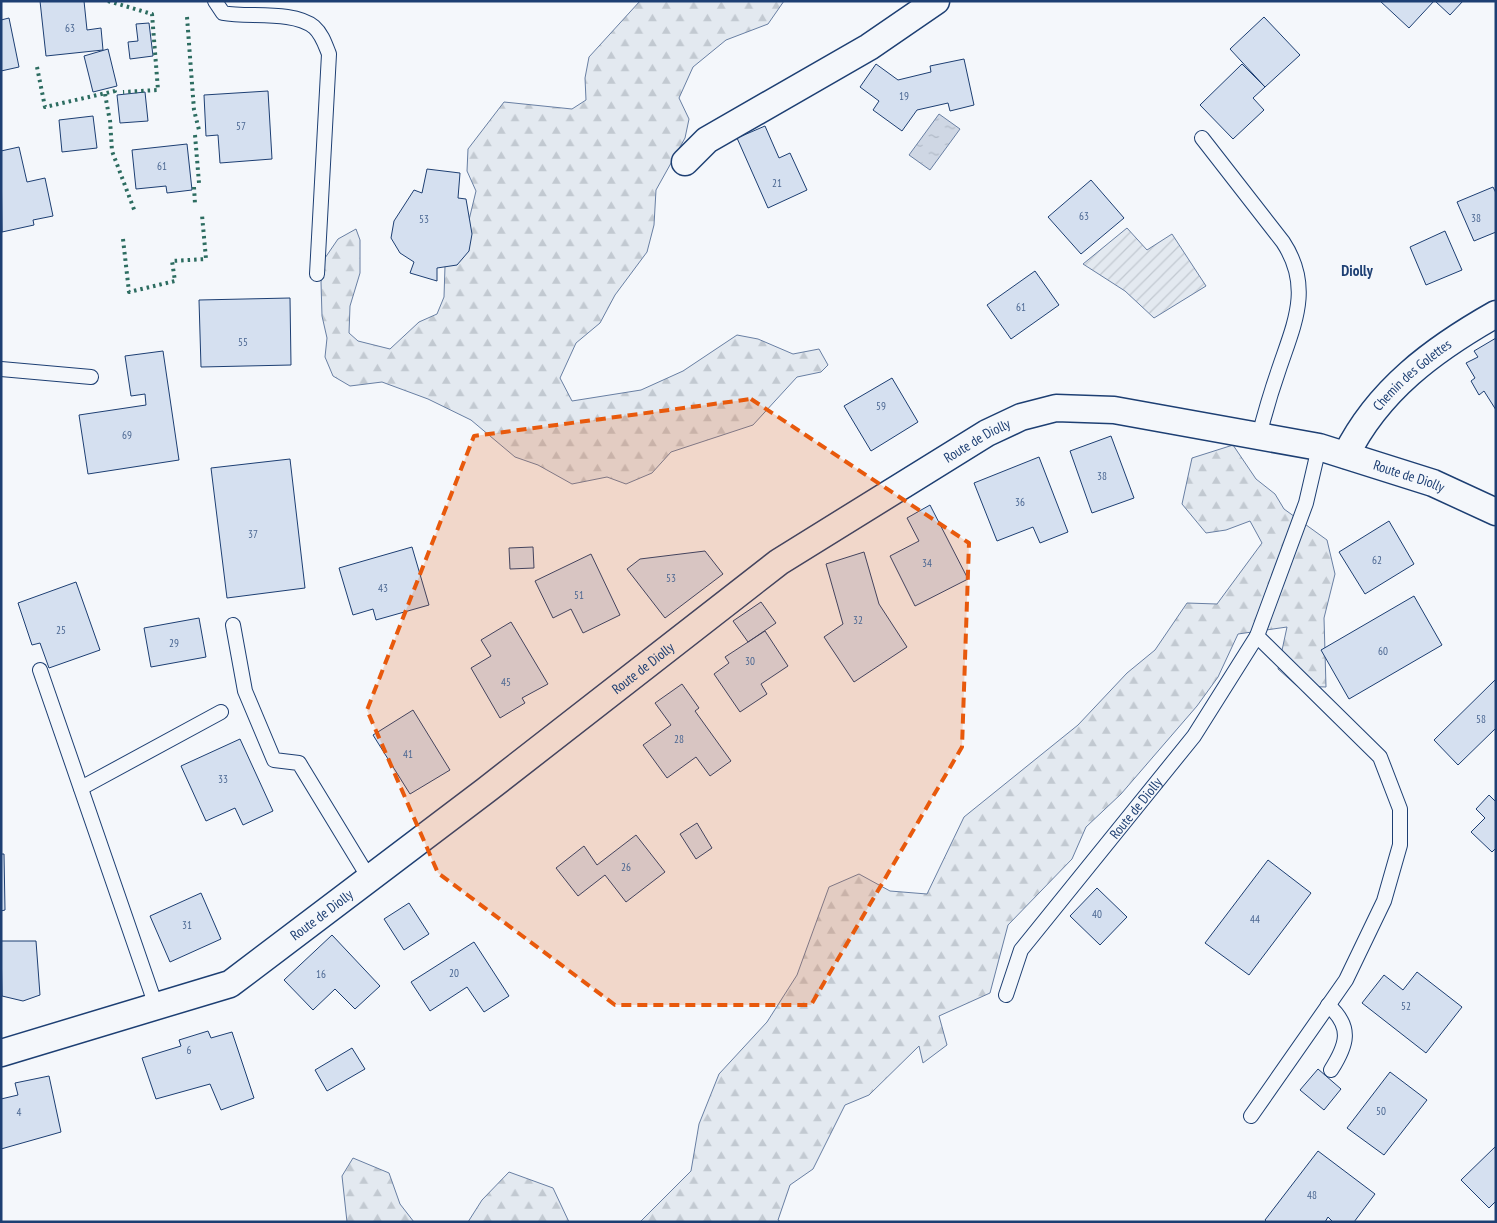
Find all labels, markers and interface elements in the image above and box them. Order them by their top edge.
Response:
house number: 63 [65,21,75,35]
house number: 19 [899,89,909,103]
house number: 57 [236,119,246,133]
house number: 61 [157,159,167,173]
house number: 21 [772,176,782,190]
house number: 63 [1079,209,1089,223]
house number: 38 [1471,211,1481,225]
house number: 53 [419,212,429,226]
district label: Diolly [1341,261,1374,280]
house number: 61 [1016,300,1026,314]
house number: 55 [238,335,248,349]
street label: Chemin des Golettes [1369,335,1455,414]
house number: 59 [876,399,886,413]
street label: Route de Diolly [940,414,1014,467]
house number: 69 [122,428,132,442]
street label: Route de Diolly [1371,456,1448,496]
house number: 38 [1097,469,1107,483]
house number: 36 [1015,495,1025,509]
house number: 37 [248,527,258,541]
house number: 62 [1372,553,1382,567]
house number: 34 [922,556,932,570]
house number: 53 [666,571,676,585]
house number: 43 [378,581,388,595]
house number: 51 [574,588,584,602]
house number: 32 [853,613,863,627]
house number: 25 [56,623,66,637]
house number: 29 [169,636,179,650]
street label: Route de Diolly [608,638,678,698]
house number: 60 [1378,644,1388,658]
house number: 30 [745,654,755,668]
house number: 45 [501,675,511,689]
house number: 58 [1476,712,1486,726]
house number: 28 [674,732,684,746]
house number: 41 [403,747,413,761]
house number: 33 [218,772,228,786]
street label: Route de Diolly [1106,773,1166,842]
house number: 26 [621,860,631,874]
street label: Route de Diolly [287,885,357,944]
house number: 40 [1092,907,1102,921]
house number: 44 [1250,912,1260,926]
house number: 31 [182,918,192,932]
house number: 20 [449,966,459,980]
house number: 16 [316,967,326,981]
house number: 52 [1401,999,1411,1013]
house number: 6 [187,1043,192,1057]
house number: 50 [1376,1104,1386,1118]
house number: 4 [17,1105,22,1119]
house number: 48 [1307,1188,1317,1202]

